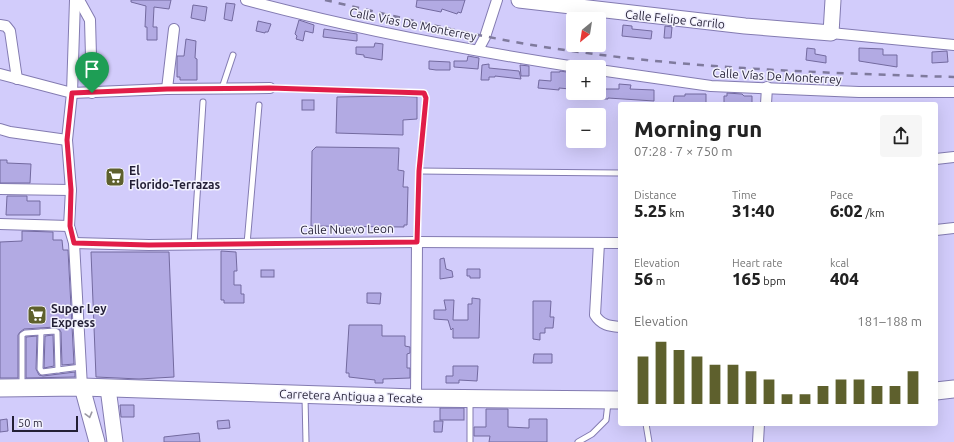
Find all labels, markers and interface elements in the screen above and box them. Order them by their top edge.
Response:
street label: Calle Vías De Monterrey [348,5,478,43]
street label: Calle Felipe Carrilo [624,7,726,31]
north arrow [566,12,606,52]
map controls [566,12,606,148]
pin [75,52,109,93]
icon: arrive [81,58,103,80]
button: + [566,60,606,100]
street label: Calle Vías De Monterrey [712,66,842,86]
button: − [566,108,606,148]
button: share [880,115,922,157]
text: Morning run [634,116,762,141]
text: 07:28 · 7 × 750 m [634,144,733,158]
place label: El Florido-Terrazas [129,164,221,191]
supermarket icon: El Florido-Terrazas [104,166,126,188]
text: Distance [634,189,677,201]
text: Time [732,189,757,201]
text: Pace [830,189,853,201]
text: 5.25 [634,201,667,220]
text: 31:40 [732,201,775,220]
text: 6:02 [830,201,863,220]
text: km [667,207,685,219]
text: /km [863,207,885,219]
street label: Calle Nuevo Leon [300,222,394,236]
text: Elevation [634,257,680,269]
text: Heart rate [732,257,783,269]
text: kcal [830,257,849,269]
text: 56 [634,269,653,288]
text: 165 [732,269,761,288]
text: 404 [830,269,859,288]
text: m [653,275,665,287]
text: bpm [761,275,786,287]
place label: Super Ley Express [51,302,107,329]
supermarket icon: Super Ley Express [26,304,48,326]
text: Elevation [634,314,688,328]
text: 181–188 m [857,314,922,328]
street label: Carretera Antigua a Tecate [279,387,423,405]
one-way arrow [84,411,93,418]
scale bar [12,414,78,433]
text: 50 m [18,417,42,429]

